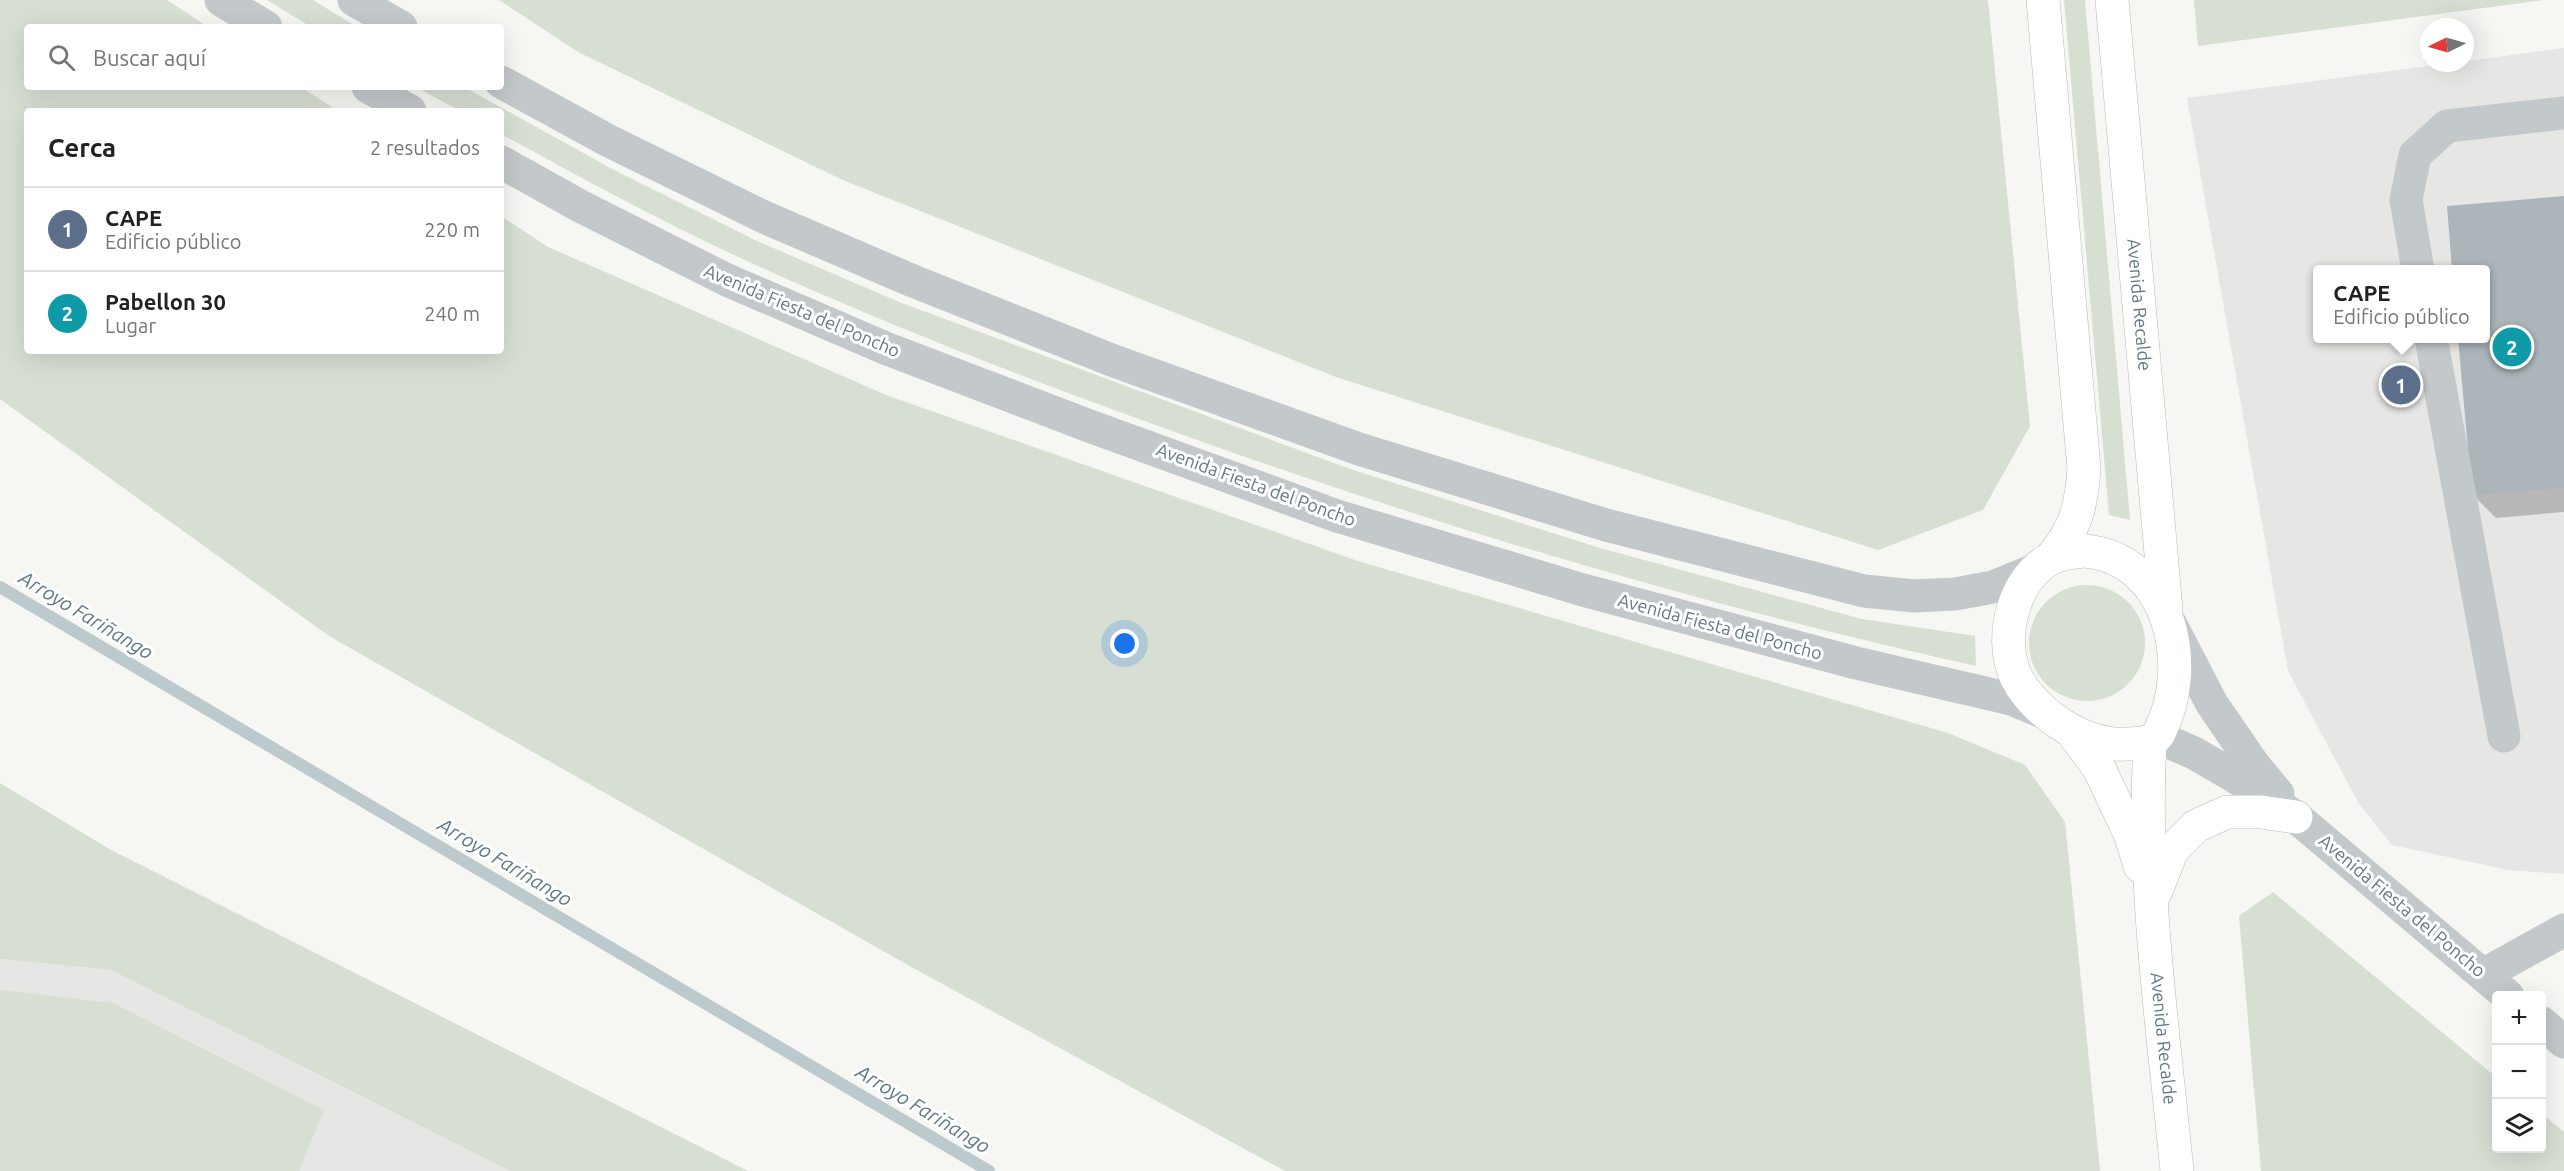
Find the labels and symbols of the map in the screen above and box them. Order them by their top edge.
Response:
north arrow [2420,18,2474,72]
street label: Avenida Recalde [2124,238,2156,372]
street label: Avenida Fiesta del Poncho [702,260,903,360]
pin: 2 [2492,324,2532,370]
pin: 1 [2382,362,2420,408]
street label: Avenida Fiesta del Poncho [1154,439,1359,529]
water label: Arroyo Fariñango [14,565,157,664]
street label: Avenida Fiesta del Poncho [1616,589,1825,663]
your location [1110,629,1139,658]
water label: Arroyo Fariñango [433,812,576,911]
street label: Avenida Fiesta del Poncho [2316,830,2490,981]
street label: Avenida Recalde [2148,971,2181,1105]
water label: Arroyo Fariñango [851,1059,994,1158]

